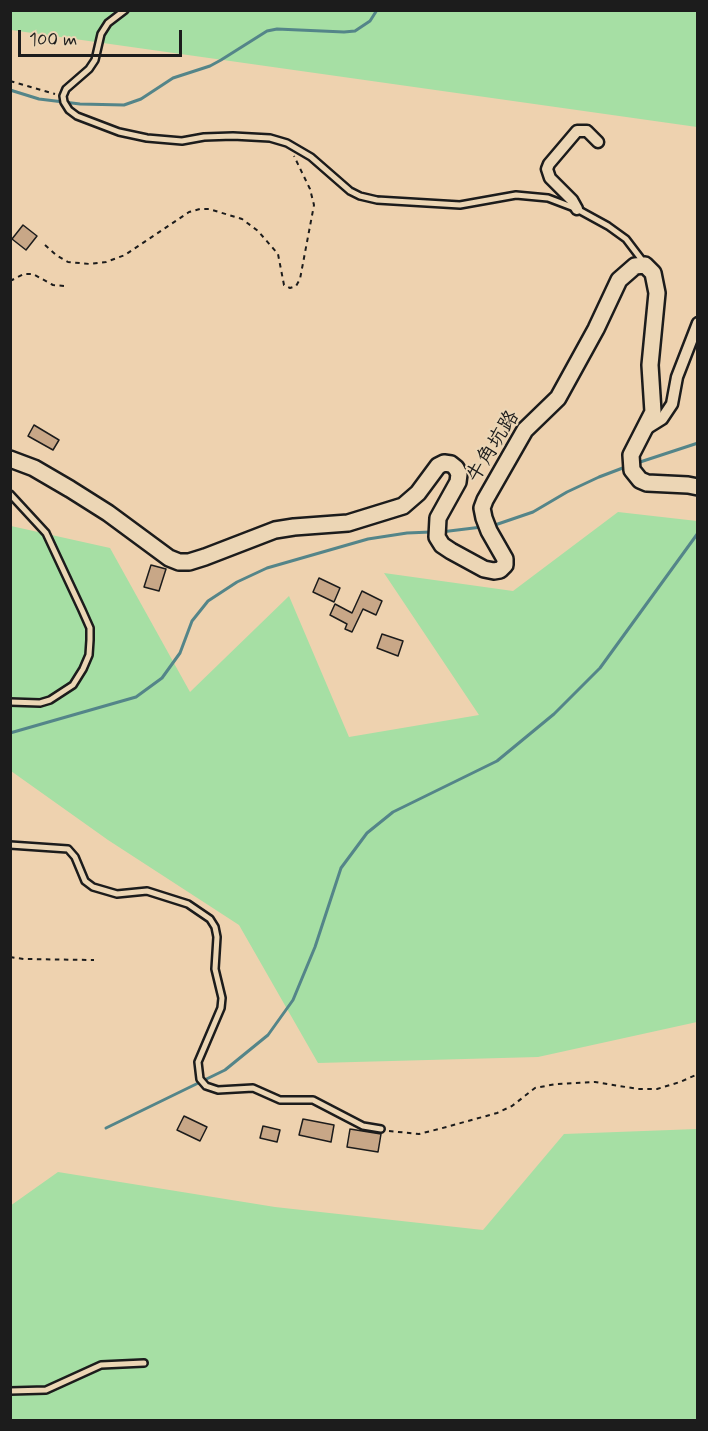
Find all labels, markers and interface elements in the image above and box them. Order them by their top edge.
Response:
scale bar [21,18,184,56]
text: 100 m [29,28,77,52]
street label: 牛角坑路 [463,407,525,487]

